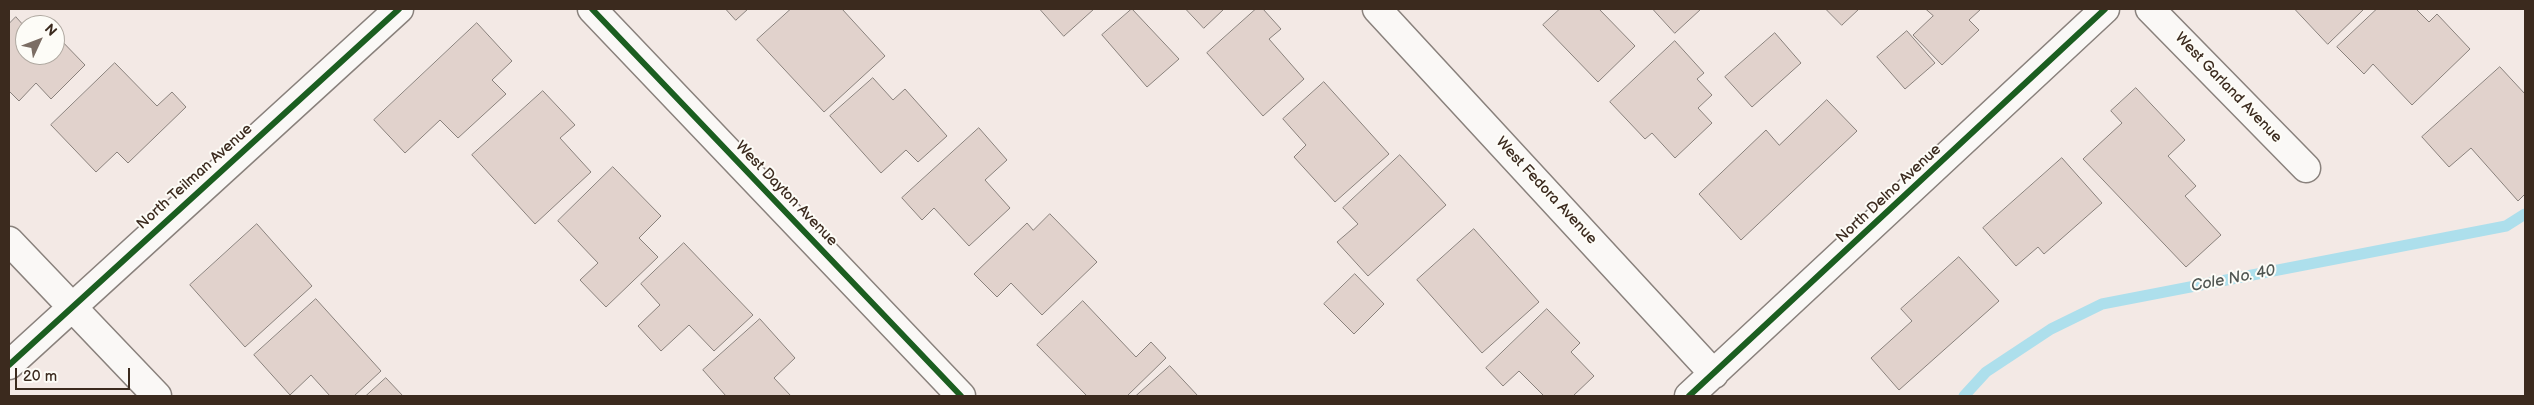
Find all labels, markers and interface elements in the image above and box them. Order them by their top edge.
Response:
north arrow [15,15,65,65]
text: N [41,20,60,40]
street label: West Garland Avenue [2171,29,2285,147]
street label: North Teilman Avenue [134,120,256,234]
street label: West Fedora Avenue [1492,134,1600,248]
street label: West Dayton Avenue [731,138,841,250]
street label: North Delno Avenue [1833,141,1945,247]
water label: Cole No. 40 [2189,261,2277,297]
scale bar [18,358,132,390]
text: 20 m [23,367,57,386]

